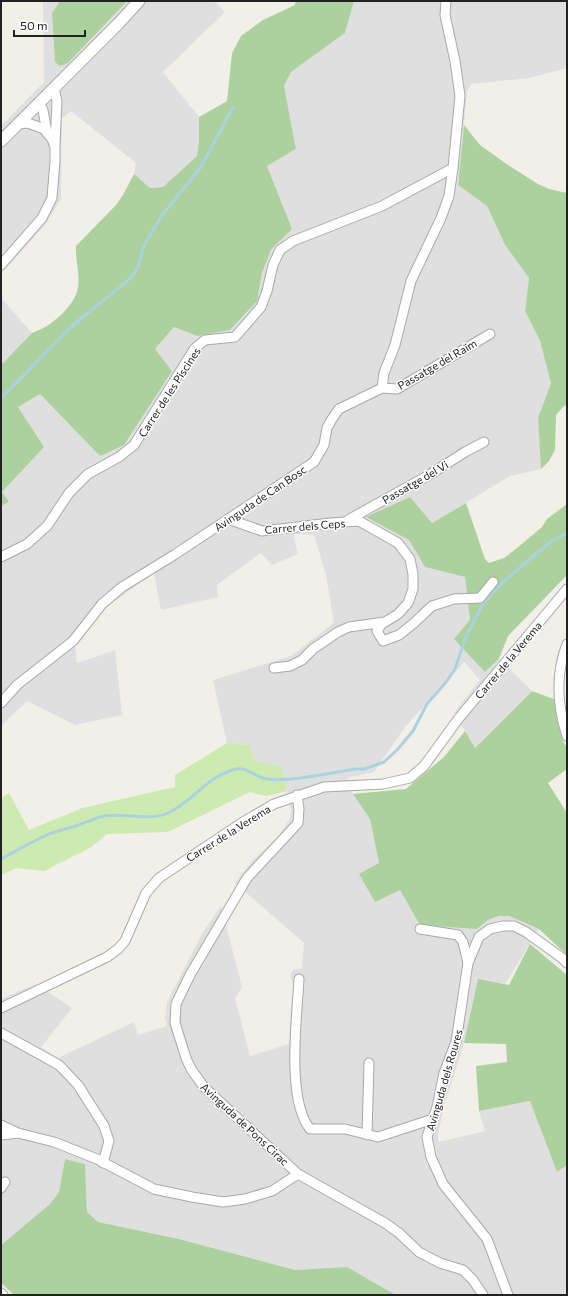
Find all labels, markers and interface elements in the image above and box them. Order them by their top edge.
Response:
scale bar [14,12,85,38]
text: 50 m [20,18,48,32]
street label: Passatge del Raïm [395,336,479,392]
street label: Carrer de les Piscines [135,345,203,439]
street label: Passatge del Vi [380,458,450,506]
street label: Avinguda de Can Bosc [212,462,308,534]
street label: Carrer dels Ceps [264,516,346,536]
street label: Carrer de la Verema [472,619,544,701]
street label: Carrer de la Verema [183,802,273,864]
street label: Avinguda dels Roures [423,1028,465,1132]
street label: Avinguda de Pons Cirac [198,1080,292,1168]

